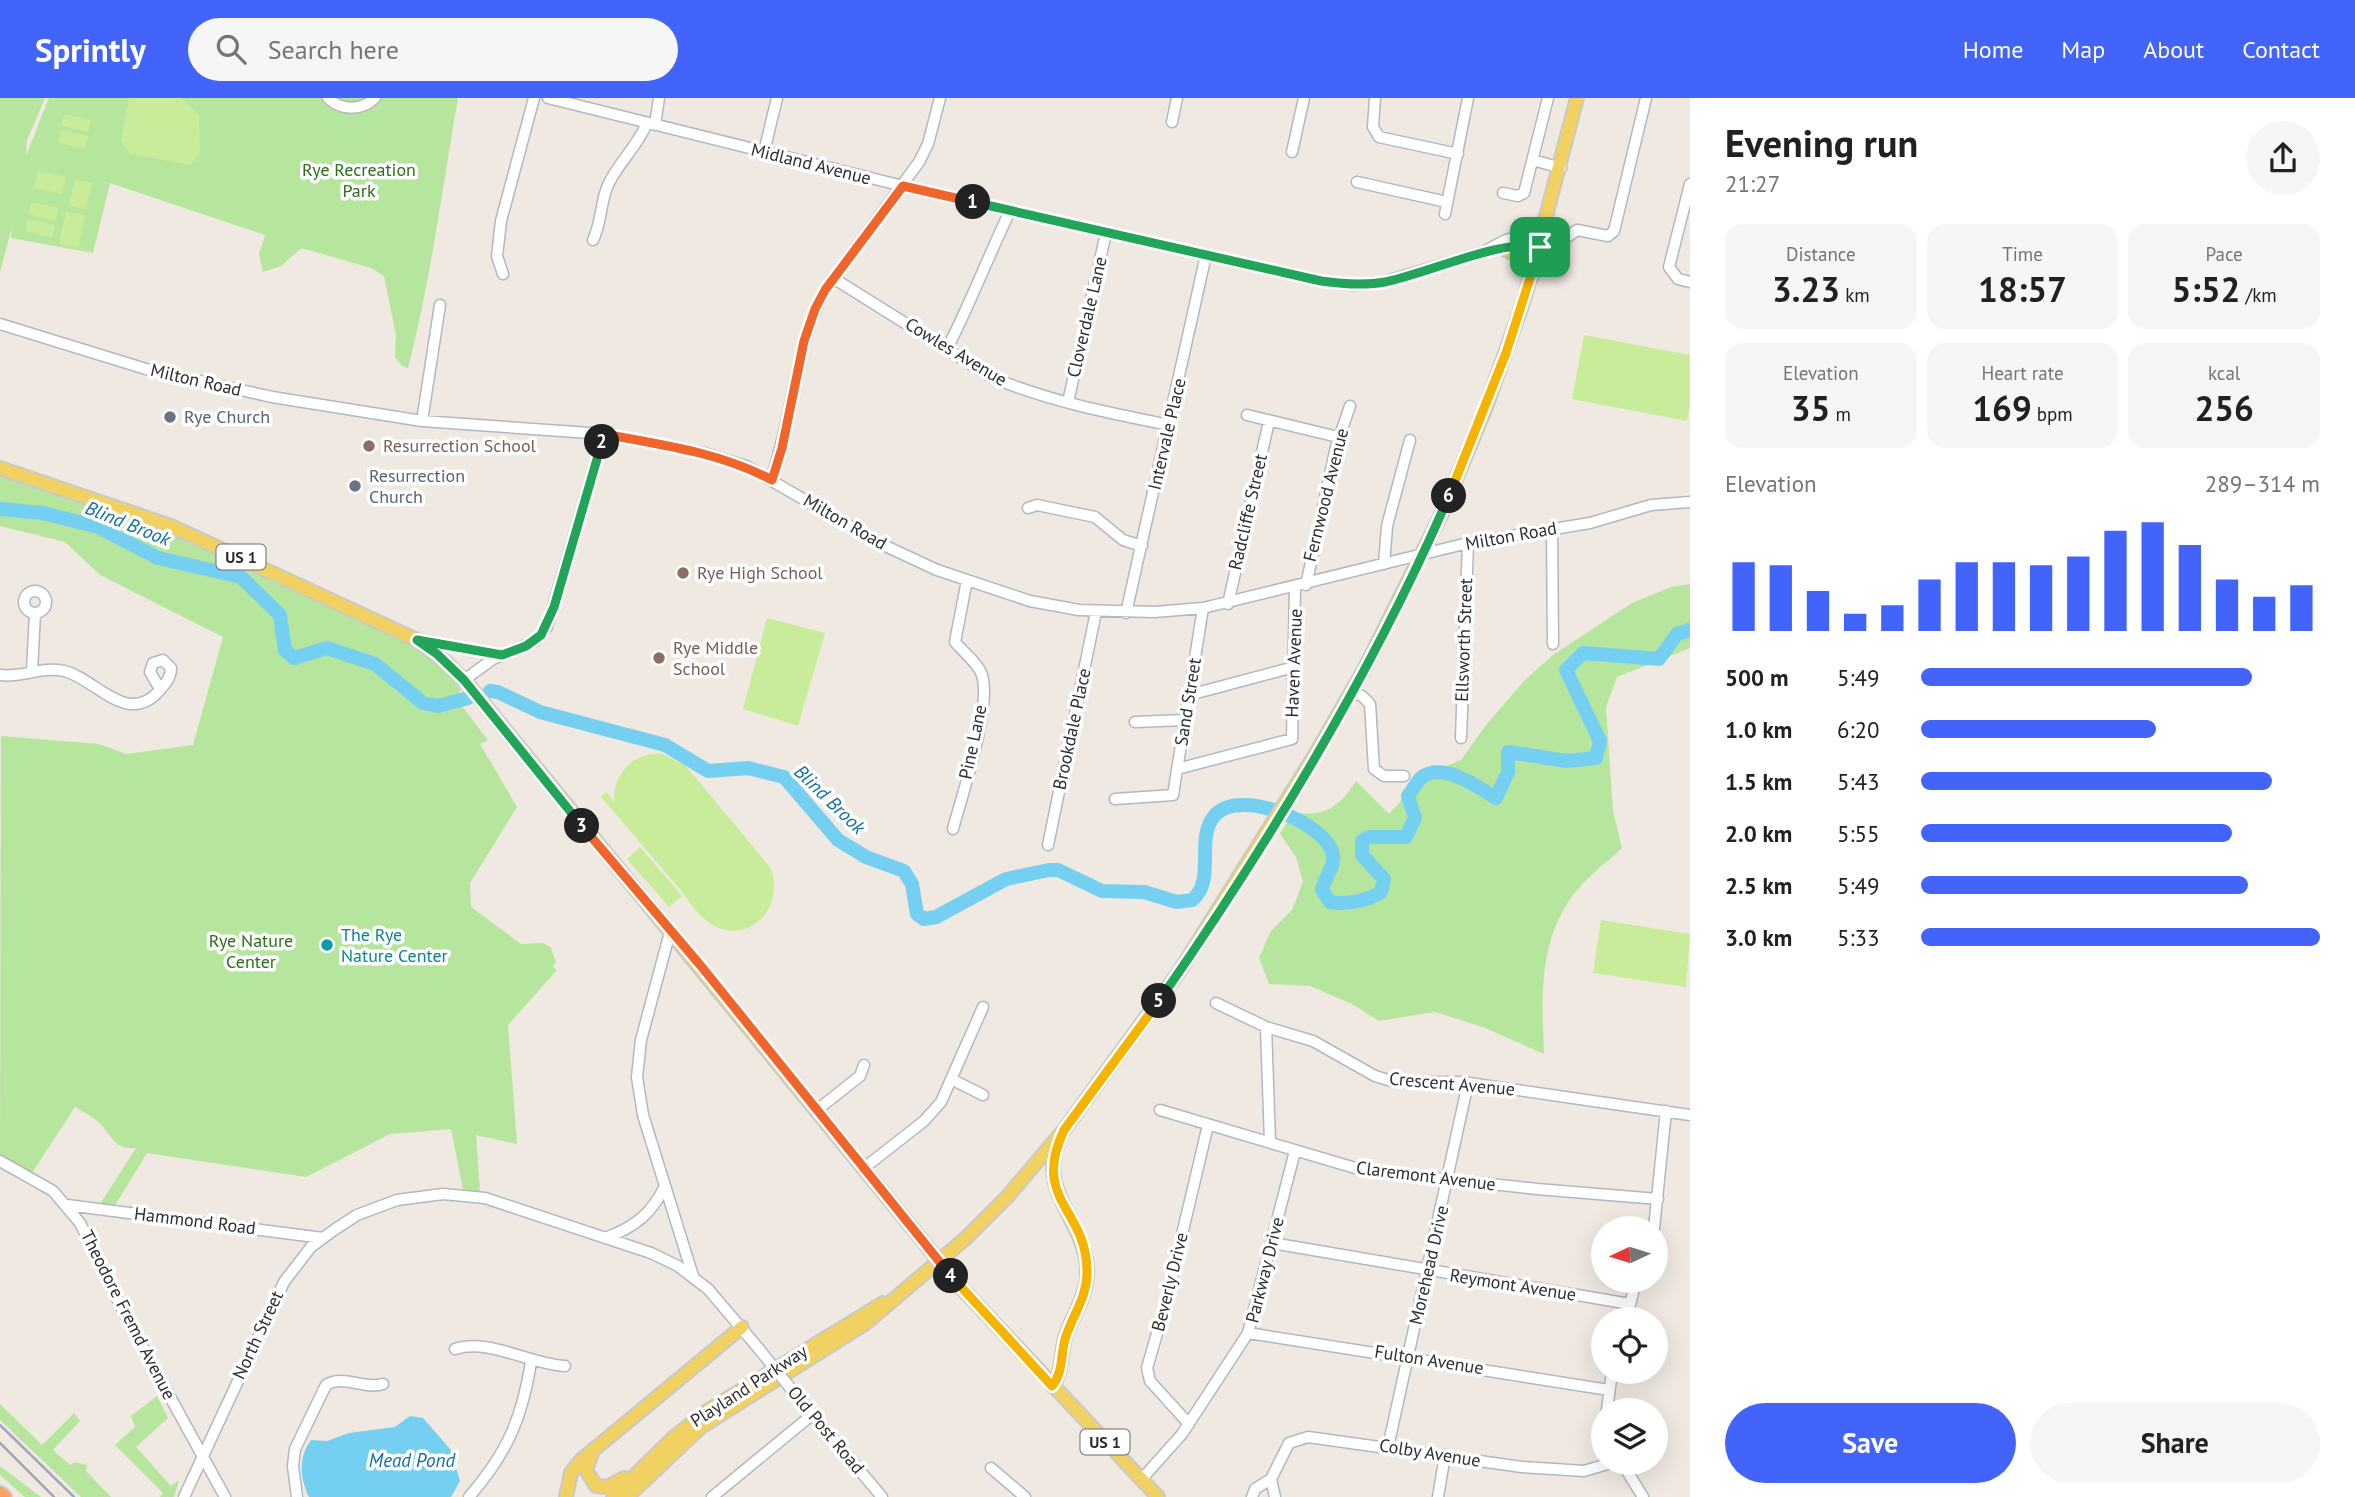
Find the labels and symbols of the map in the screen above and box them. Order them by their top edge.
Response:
street label: Midland Avenue [749,137,874,190]
park label: Rye Recreation Park [302,158,416,202]
pin: 1 [956,184,990,220]
pin [1510,217,1570,277]
street label: Cloverdale Lane [1061,254,1112,380]
street label: Cowles Avenue [901,312,1011,391]
street label: Milton Road [148,358,244,401]
street label: Intervale Place [1142,376,1191,492]
place label: Rye Church [184,405,270,428]
marker: Rye Church [162,409,178,425]
pin: 2 [584,424,620,460]
street label: Fernwood Avenue [1298,426,1353,564]
place label: Resurrection School [383,434,537,457]
marker: Resurrection School [361,438,377,454]
street label: Radcliffe Street [1223,452,1272,572]
place label: Resurrection Church [369,464,465,508]
marker: Resurrection Church [347,478,363,494]
pin: 6 [1432,478,1466,514]
street label: Milton Road [799,488,891,555]
water label: Blind Brook [82,495,175,551]
street label: Milton Road [1463,516,1559,555]
road number: US 1 [216,544,266,570]
place label: Rye High School [697,561,823,584]
marker: Rye High School [675,565,691,581]
street label: Ellsworth Street [1450,578,1477,702]
street label: Haven Avenue [1280,608,1307,718]
place label: Rye Middle School [673,636,758,680]
marker: Rye Middle School [651,650,667,666]
street label: Sand Street [1169,656,1206,748]
street label: Brookdale Place [1047,666,1096,792]
street label: Pine Lane [953,703,992,781]
water label: Blind Brook [789,759,872,840]
pin: 3 [564,808,600,844]
place label: The Rye Nature Center [341,923,448,967]
park label: Rye Nature Center [209,929,293,973]
marker: The Rye Nature Center [319,937,335,953]
pin: 5 [1142,984,1176,1018]
street label: Crescent Avenue [1388,1067,1516,1100]
street label: Claremont Avenue [1355,1156,1497,1195]
street label: Hammond Road [133,1202,257,1239]
street label: Morehead Drive [1404,1203,1453,1327]
street label: Parkway Drive [1240,1215,1289,1325]
north arrow [1591,1216,1668,1293]
street label: Theodore Fremd Avenue [76,1226,181,1403]
street label: Beverly Drive [1146,1230,1193,1334]
pin: 4 [934,1258,968,1294]
street label: Reymont Avenue [1448,1263,1578,1306]
street label: North Street [227,1287,288,1383]
street label: Playland Parkway [686,1339,812,1432]
street label: Fulton Avenue [1373,1340,1485,1379]
street label: Old Post Road [783,1381,870,1478]
road number: US 1 [1080,1430,1130,1454]
street label: Colby Avenue [1378,1433,1482,1472]
water label: Mead Pond [369,1448,456,1472]

